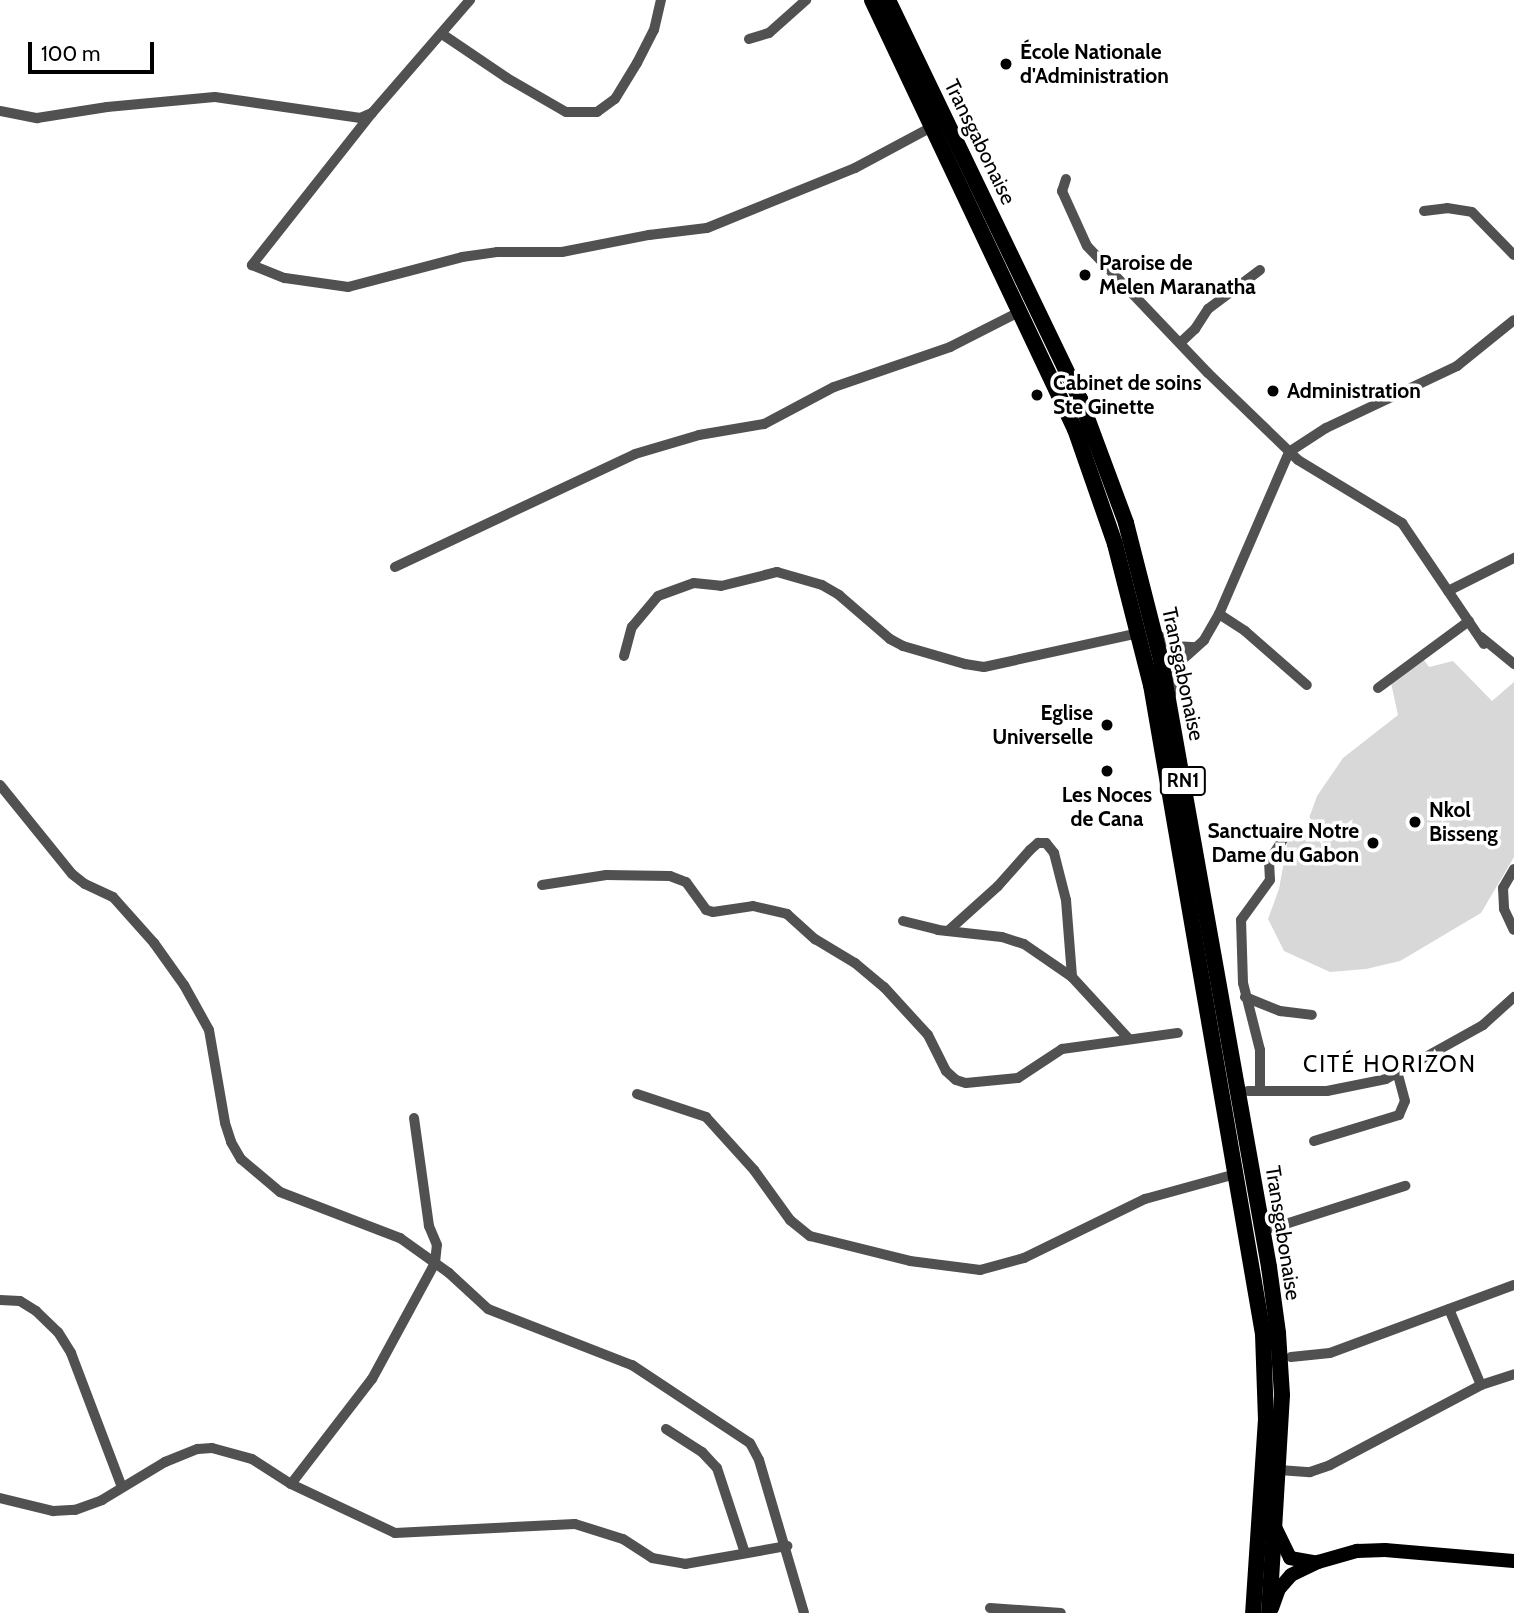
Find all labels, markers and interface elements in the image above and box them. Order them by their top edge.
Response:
scale bar [32,28,158,72]
place label: École Nationale d'Administration [1020,39,1169,89]
text: 100 m [41,41,100,66]
marker: École Nationale d'Administration [998,56,1014,72]
street label: Transgabonaise [939,75,1021,209]
place label: Paroise de Melen Maranatha [1099,250,1256,300]
marker: Paroise de Melen Maranatha [1077,267,1093,283]
place label: Cabinet de soins Ste Ginette [1053,370,1202,420]
place label: Administration [1287,378,1421,404]
marker: Administration [1265,383,1281,399]
marker: Cabinet de soins Ste Ginette [1027,385,1047,405]
street label: Transgabonaise [1157,605,1209,743]
place label: Eglise Universelle [992,700,1093,750]
marker: Eglise Universelle [1099,717,1115,733]
marker: Les Noces de Cana [1099,763,1115,779]
road number: RN1 [1158,766,1208,796]
place label: Les Noces de Cana [1062,782,1152,832]
place label: Nkol Bisseng [1429,797,1498,847]
marker: Nkol Bisseng [1407,814,1423,830]
place label: Sanctuaire Notre Dame du Gabon [1207,818,1359,868]
marker: Sanctuaire Notre Dame du Gabon [1365,835,1381,851]
district label: CITÉ HORIZON [1304,1050,1476,1078]
street label: Transgabonaise [1260,1164,1306,1302]

